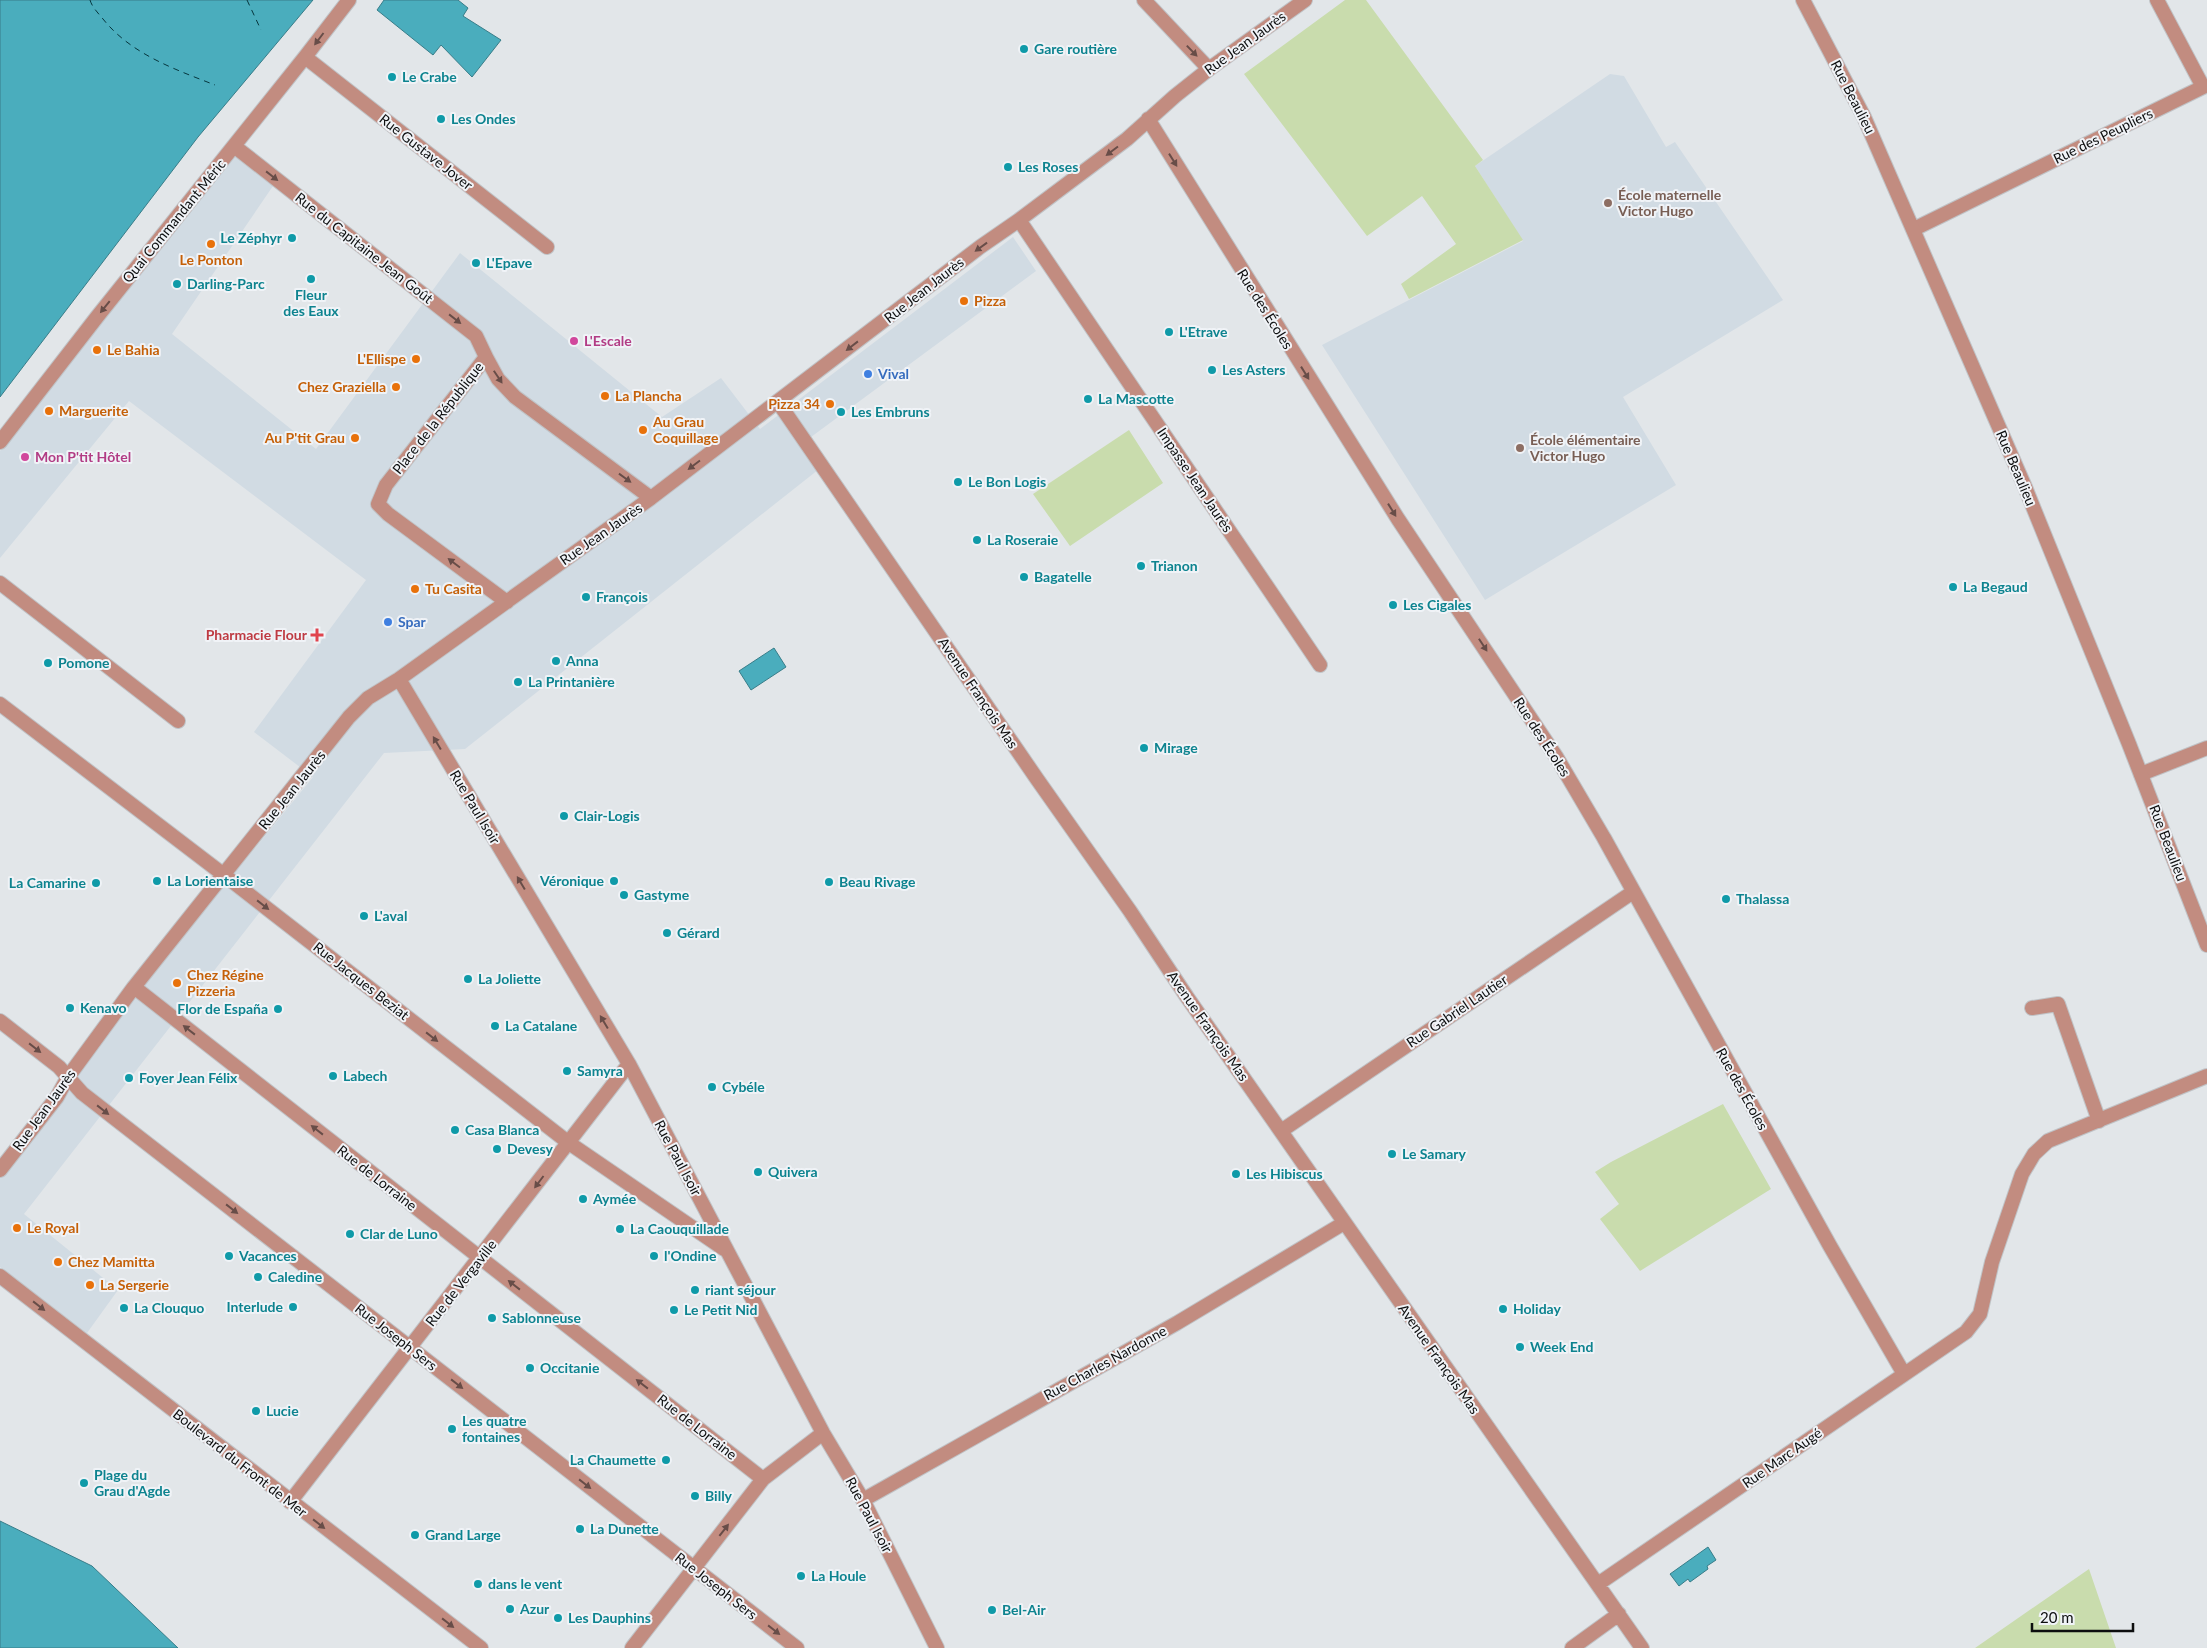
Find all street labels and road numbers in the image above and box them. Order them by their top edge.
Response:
street label: Rue Jean Jaurès [1201,7,1289,78]
street label: Rue Beaulieu [1828,57,1879,136]
street label: Rue des Peupliers [2050,104,2155,167]
street label: Rue Gustave Jover [376,110,476,193]
street label: Quai Commandant Méric [118,155,229,286]
street label: Rue du Capitaine Jean Goût [292,189,437,307]
street label: Rue Jean Jaurès [880,253,967,326]
street label: Rue des Écoles [1234,266,1297,352]
street label: Place de la République [389,358,487,477]
street label: Impasse Jean Jaurès [1154,424,1237,535]
street label: Rue Beaulieu [1993,428,2040,508]
street label: Rue Jean Jaurès [556,499,645,568]
street label: Avenue François Mas [935,634,1022,751]
street label: Rue des Écoles [1510,694,1574,780]
street label: Rue Jean Jaurès [255,747,329,833]
street label: Rue Paul Isoir [447,767,504,847]
street label: Rue Beaulieu [2146,802,2191,883]
street label: Rue Jacques Beziat [310,938,412,1023]
street label: Avenue François Mas [1164,967,1253,1084]
street label: Rue Gabriel Lautier [1403,971,1510,1051]
street label: Rue des Écoles [1713,1045,1772,1133]
street label: Rue Jean Jaurès [8,1066,79,1154]
street label: Rue Paul Isoir [651,1117,705,1199]
street label: Rue de Lorraine [334,1141,420,1214]
street label: Rue de Vergaville [422,1236,500,1329]
street label: Rue Joseph Sers [352,1299,441,1374]
street label: Avenue François Mas [1395,1300,1484,1417]
street label: Rue Charles Nardonne [1040,1322,1169,1403]
street label: Rue de Lorraine [654,1390,740,1463]
street label: Boulevard du Front de Mer [170,1405,311,1520]
street label: Rue Marc Augé [1739,1424,1825,1491]
street label: Rue Paul Isoir [842,1474,896,1556]
street label: Rue Joseph Sers [672,1548,761,1623]

